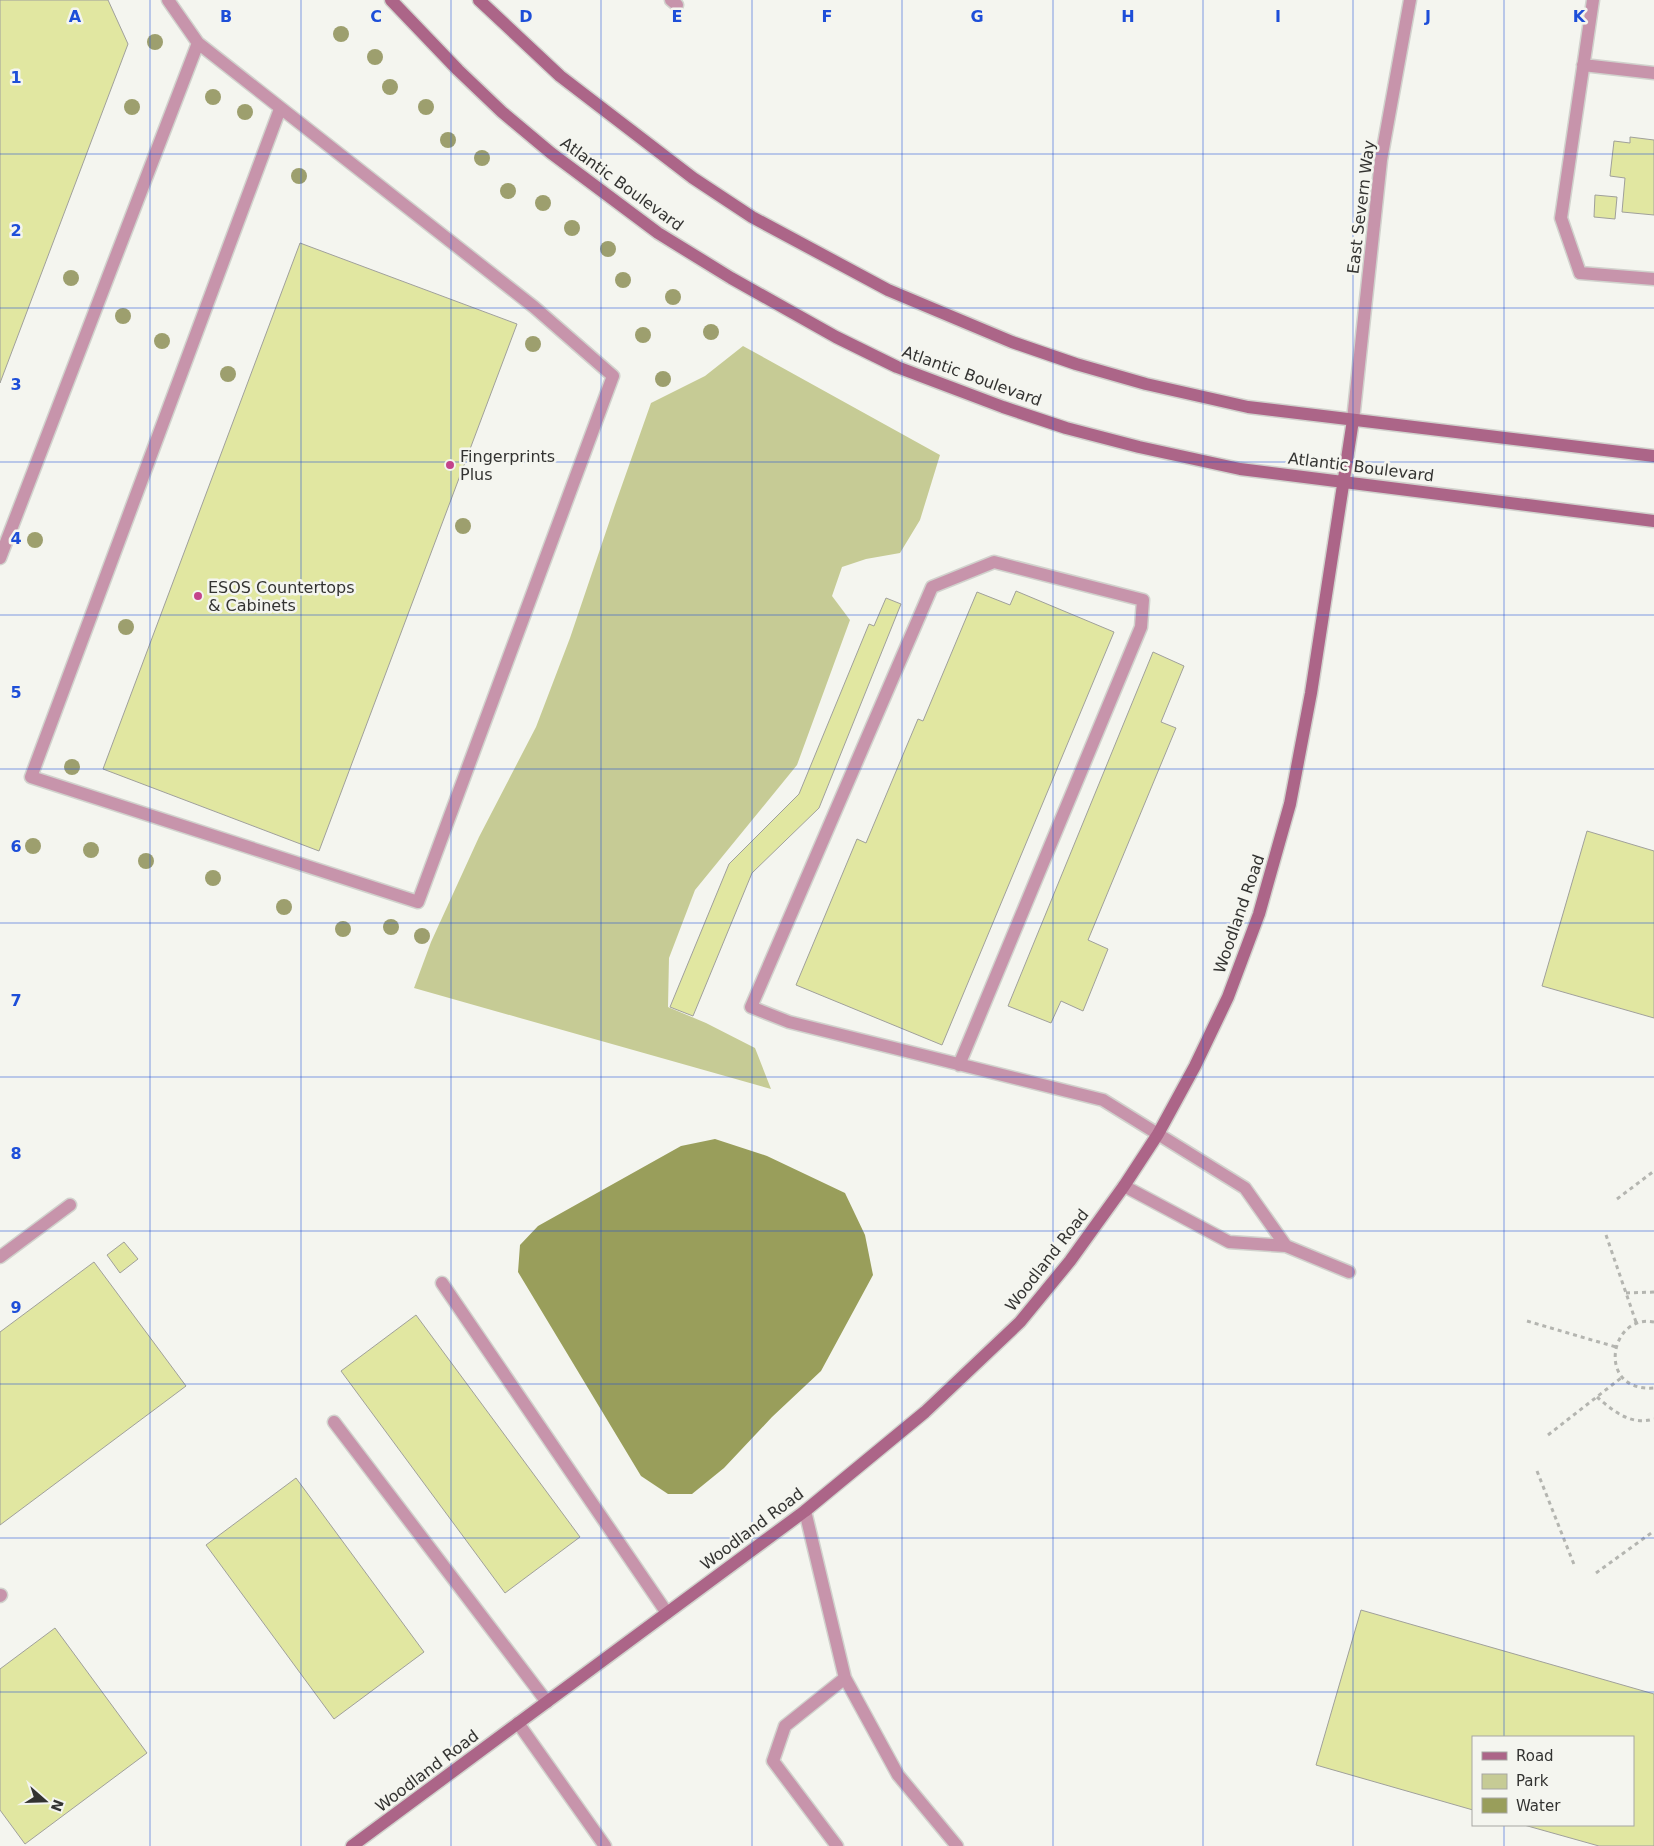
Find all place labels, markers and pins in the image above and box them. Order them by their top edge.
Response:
place label: Fingerprints Plus [460,447,555,484]
marker: Fingerprints Plus [444,459,456,471]
place label: ESOS Countertops & Cabinets [208,578,355,615]
marker: ESOS Countertops & Cabinets [192,590,204,602]

